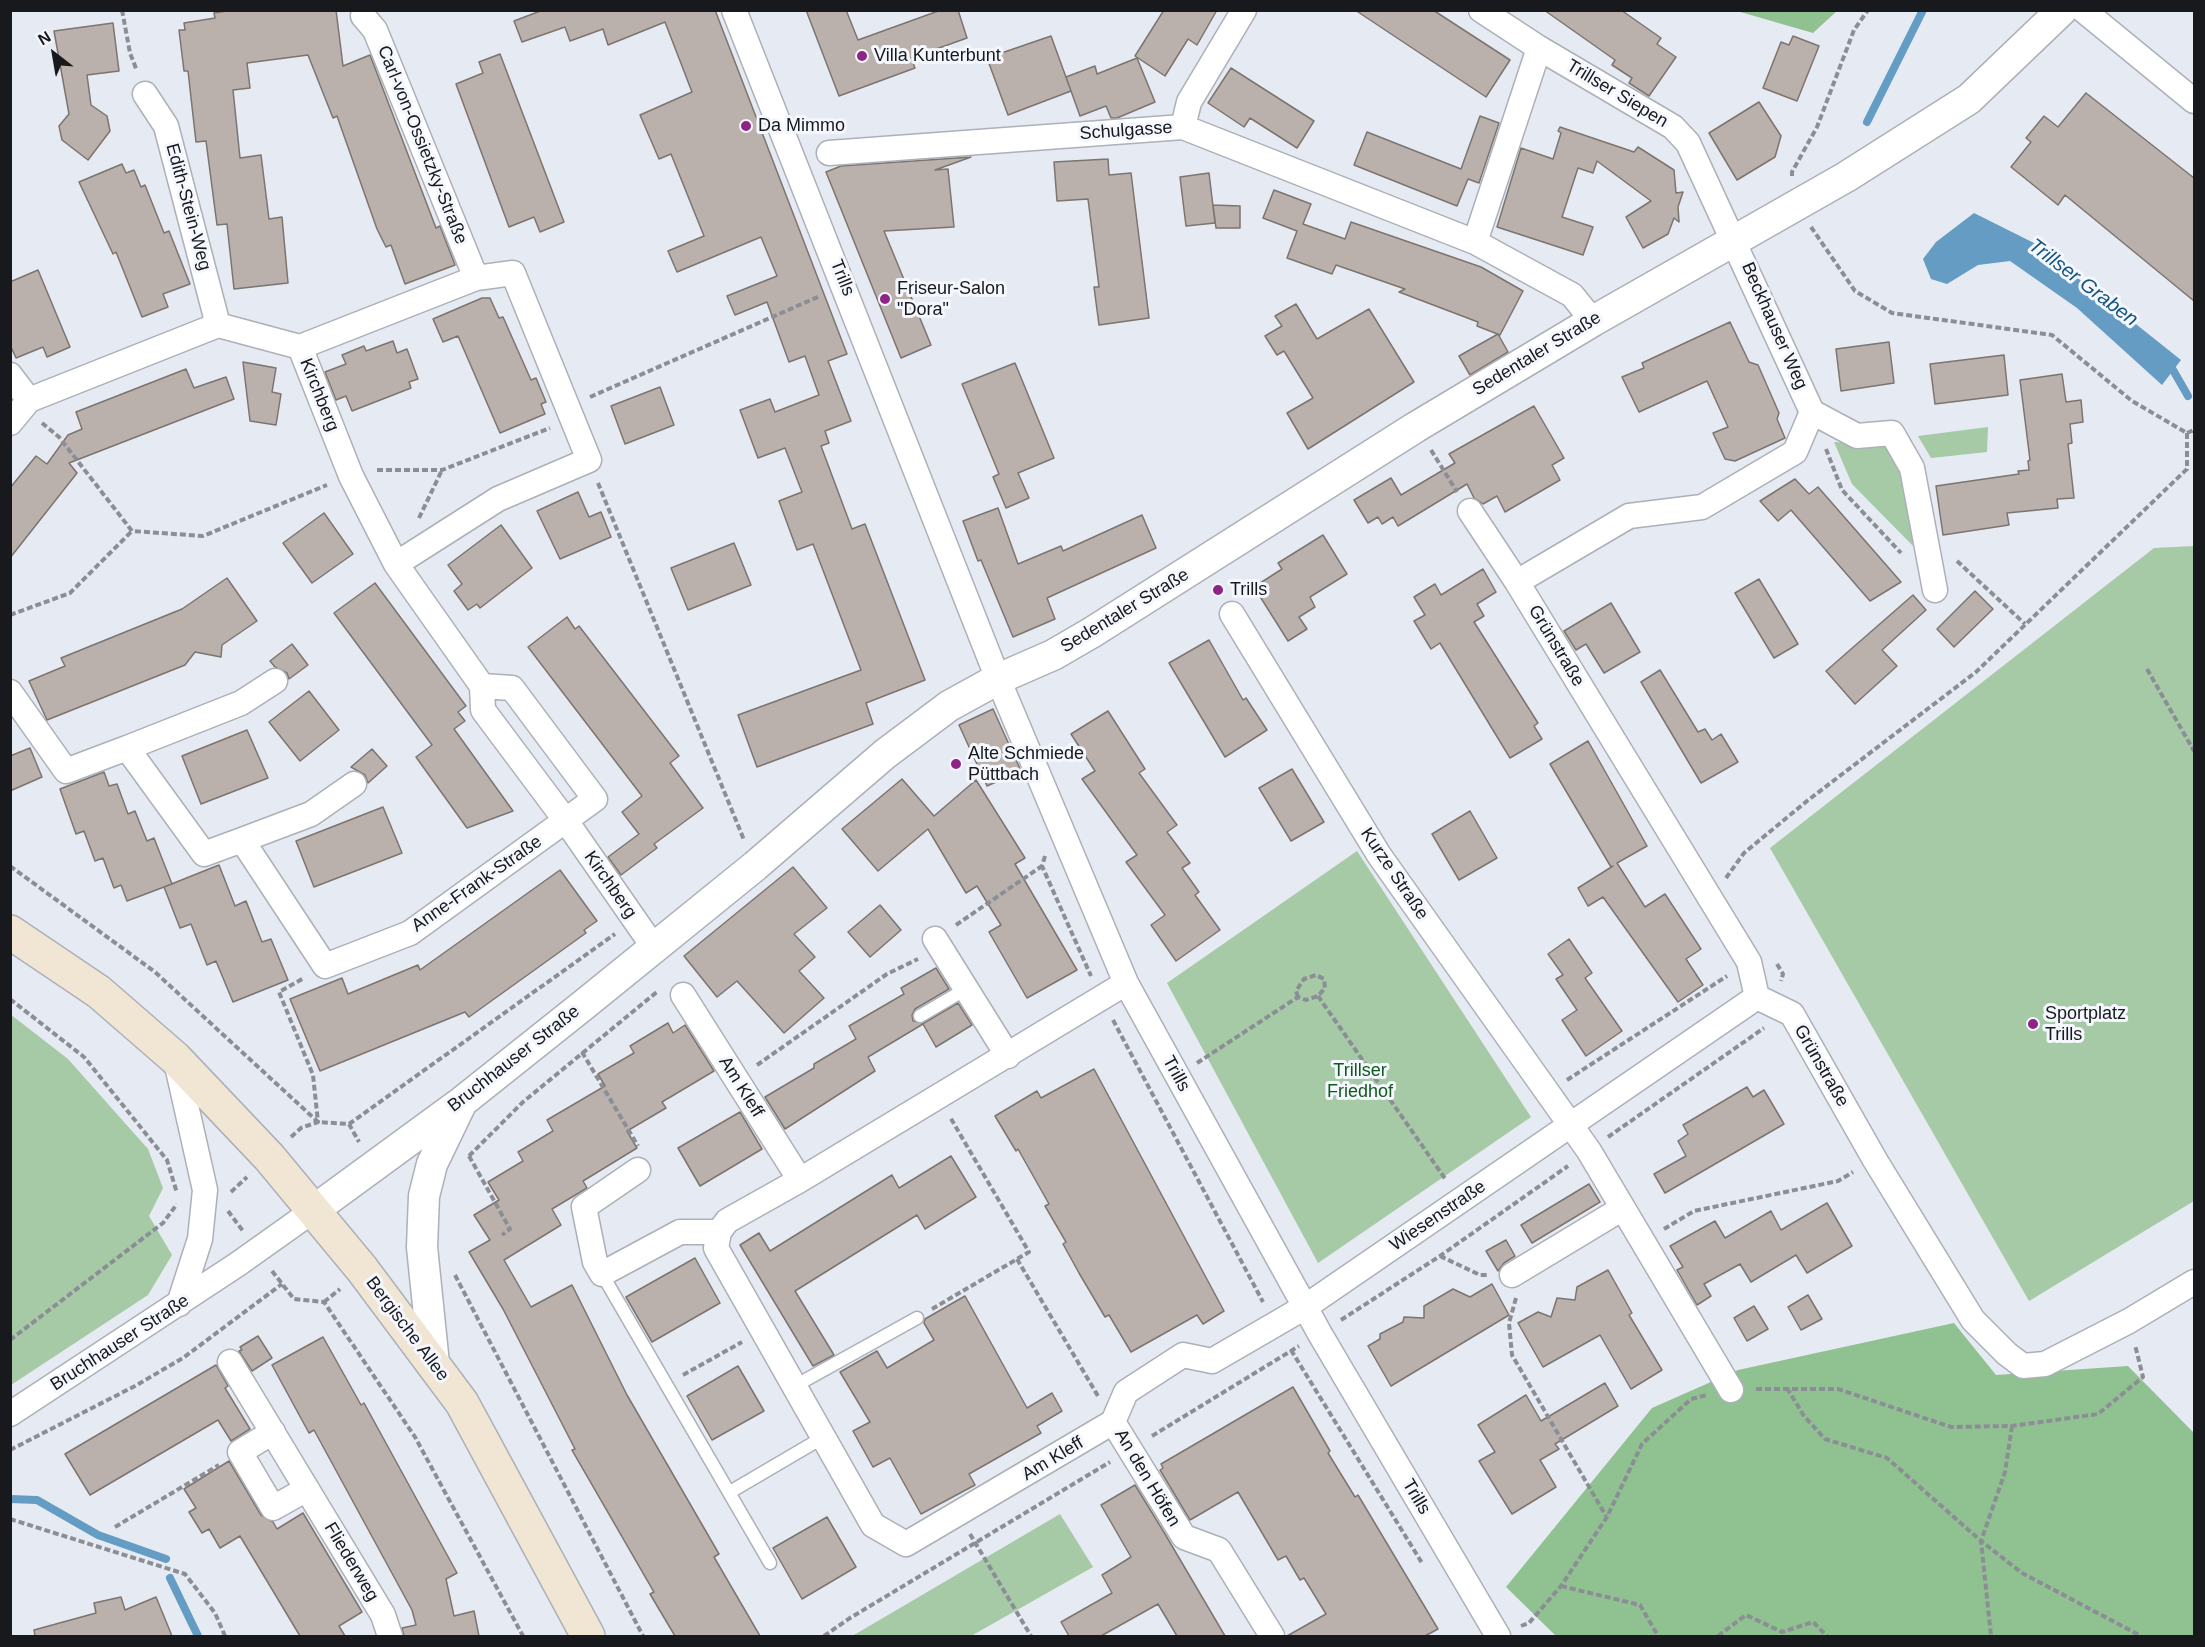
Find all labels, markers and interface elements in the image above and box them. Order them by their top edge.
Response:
north arrow [24,24,84,84]
text: N [35,28,54,48]
street label: Carl-von-Ossietzky-Straße [372,43,472,247]
place label: Villa Kunterbunt [874,45,1001,67]
marker: Villa Kunterbunt [855,49,869,63]
street label: Trillser Siepen [1562,55,1672,133]
place label: Da Mimmo [758,115,845,137]
street label: Schulgasse [1079,117,1173,145]
marker: Da Mimmo [739,119,753,133]
street label: Edith-Stein-Weg [161,141,215,273]
water label: Trillser Graben [2024,234,2142,332]
street label: Trills [825,257,859,299]
street label: Beckhauser Weg [1736,259,1812,393]
place label: Friseur-Salon "Dora" [897,278,1005,320]
marker: Friseur-Salon "Dora" [878,292,892,306]
street label: Sedentaler Straße [1469,307,1605,401]
street label: Kirchberg [295,355,343,435]
street label: Sedentaler Straße [1057,564,1193,658]
place label: Trills [1230,579,1267,601]
marker: Trills [1211,583,1225,597]
street label: Grünstraße [1523,601,1589,691]
place label: Alte Schmiede Püttbach [968,743,1084,786]
marker: Alte Schmiede Püttbach [949,757,963,771]
street label: Kurze Straße [1355,824,1433,924]
street label: Anne-Frank-Straße [408,831,546,937]
street label: Kirchberg [579,847,641,923]
street label: Bruchhauser Straße [444,1001,584,1117]
place label: Sportplatz Trills [2045,1003,2126,1046]
marker: Sportplatz Trills [2026,1017,2040,1031]
street label: Grünstraße [1789,1021,1853,1111]
street label: Trills [1158,1052,1194,1096]
street label: Am Kleff [714,1053,768,1121]
park label: Trillser Friedhof [1327,1060,1393,1102]
street label: Wiesenstraße [1386,1176,1490,1256]
street label: Bergische Allee [361,1273,453,1385]
street label: Bruchhauser Straße [47,1290,193,1396]
street label: An den Höfen [1109,1425,1185,1531]
street label: Am Kleff [1018,1432,1088,1486]
street label: Trills [1397,1475,1435,1519]
street label: Fliederweg [319,1519,383,1605]

